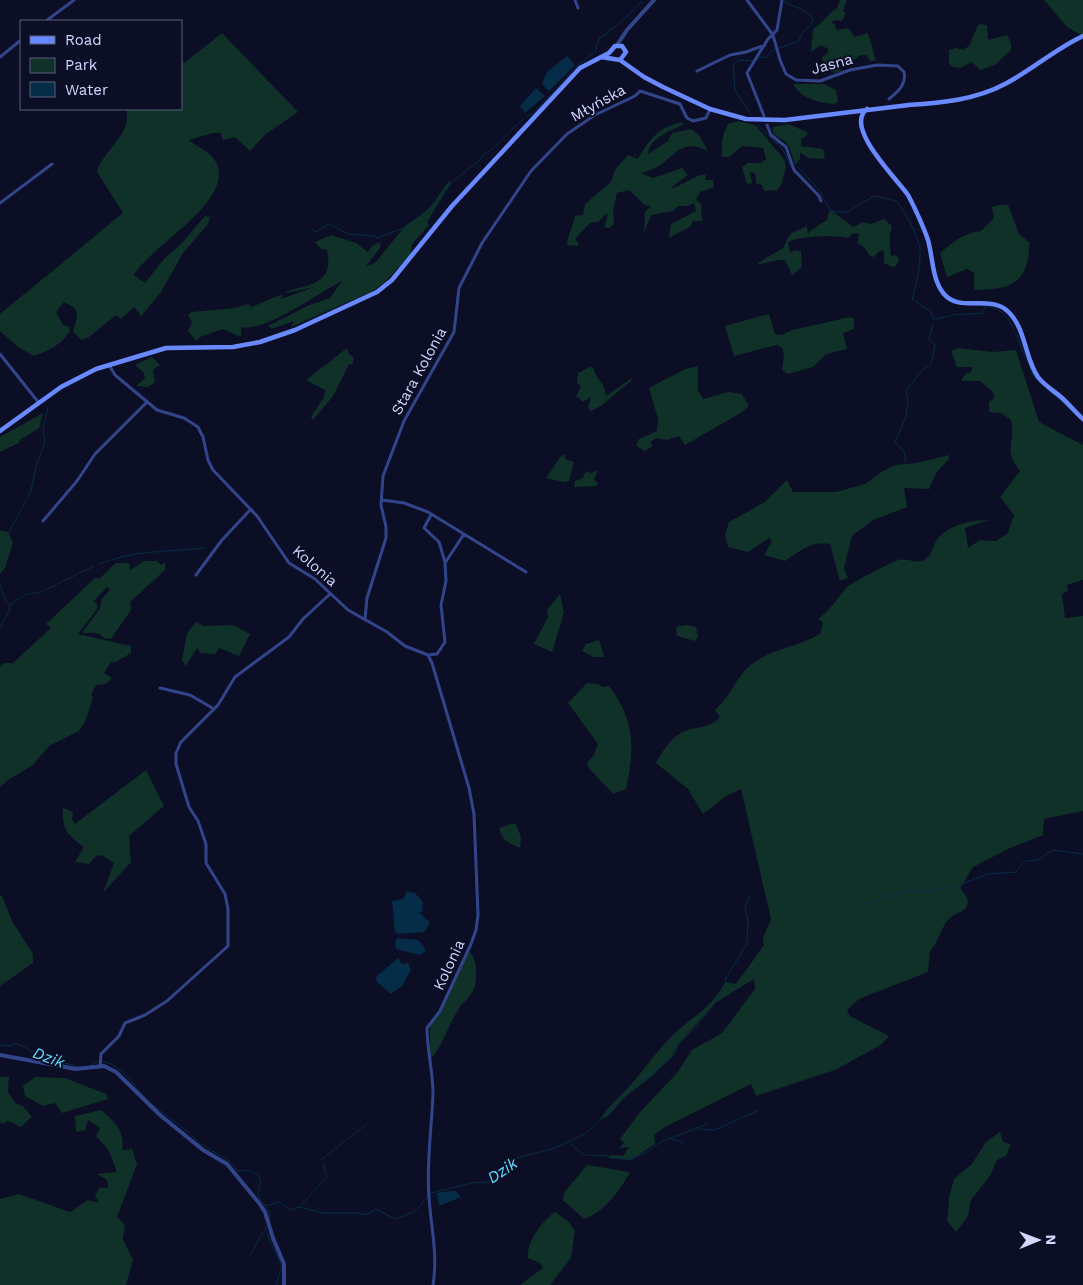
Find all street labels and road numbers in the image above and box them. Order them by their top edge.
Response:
street label: Jasna [809,50,855,78]
street label: Młyńska [567,80,629,125]
street label: Stara Kolonia [388,324,451,418]
street label: Kolonia [289,542,341,591]
street label: Kolonia [430,936,469,993]

